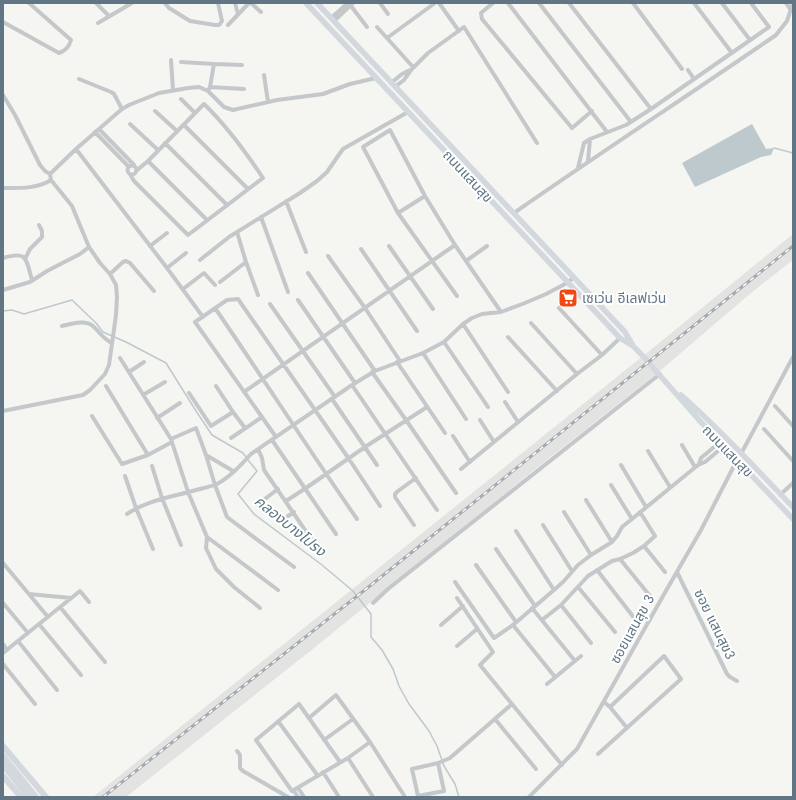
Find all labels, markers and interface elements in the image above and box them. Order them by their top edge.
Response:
street label: ถนนแสนสุข [438,145,498,207]
supermarket icon: เซเว่น อีเลฟเว่น [557,287,579,309]
place label: เซเว่น อีเลฟเว่น [582,288,666,308]
street label: ถนนแสนสุข [698,420,758,482]
water label: คลองบางโปรง [249,490,331,562]
street label: ซอย แสนสุข3 [689,585,741,663]
street label: ซอยแสนสุข 3 [605,591,659,667]

